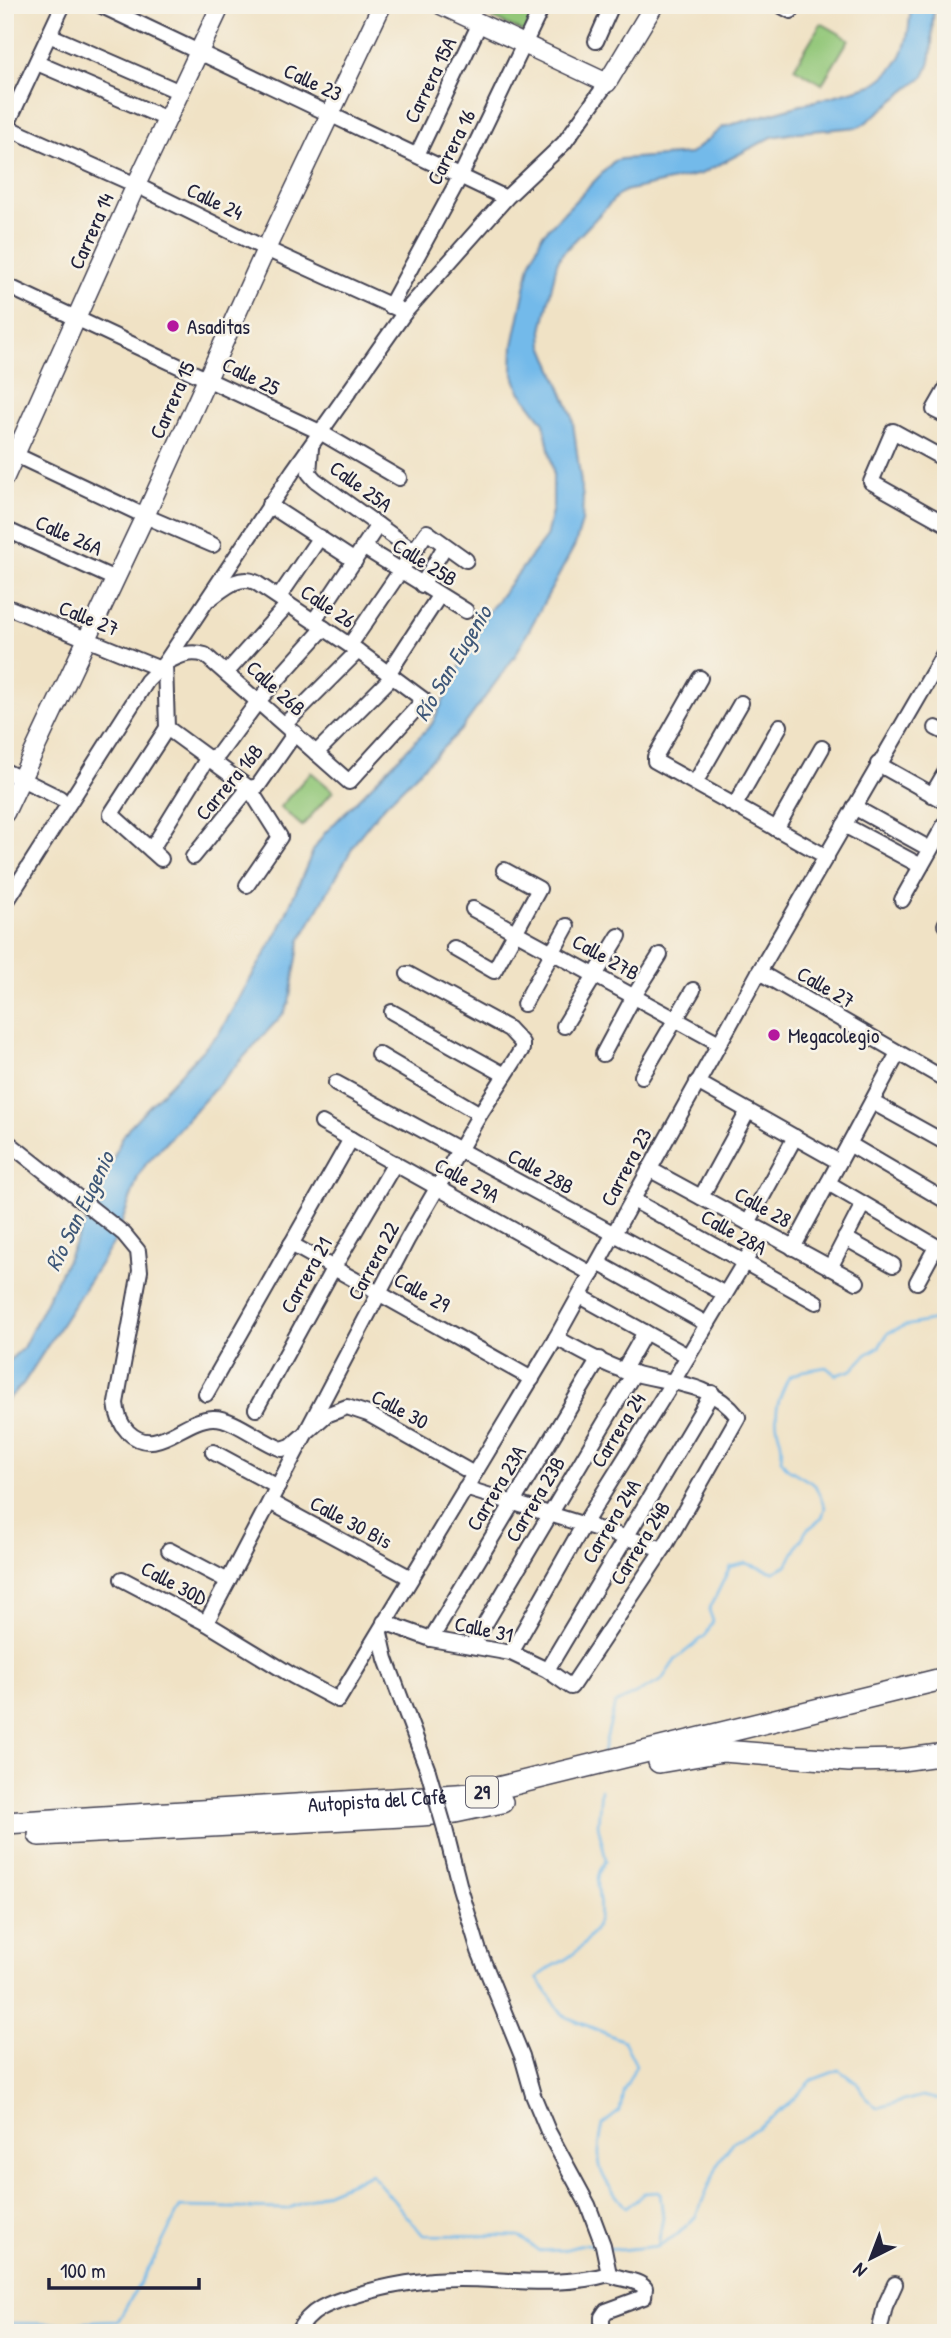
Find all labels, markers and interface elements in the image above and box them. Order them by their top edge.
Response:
street label: Carrera 15A [397,32,463,128]
street label: Calle 23 [279,56,347,108]
street label: Carrera 16 [420,104,482,190]
street label: Calle 24 [182,175,248,227]
street label: Carrera 14 [61,188,121,274]
place label: Asaditas [187,312,250,341]
marker: Asaditas [165,318,181,334]
street label: Calle 25 [217,350,285,402]
street label: Carrera 15 [142,357,202,443]
street label: Calle 25A [324,453,398,519]
street label: Calle 26A [31,507,107,563]
street label: Calle 25B [387,531,463,593]
street label: Calle 26 [295,577,361,635]
street label: Calle 27 [55,593,123,643]
water label: Río San Eugenio [405,598,500,727]
street label: Calle 26B [240,654,312,722]
street label: Carrera 16B [188,737,270,827]
street label: Calle 27B [567,927,645,987]
street label: Calle 27 [792,959,860,1015]
place label: Megacolegio [788,1021,880,1050]
marker: Megacolegio [766,1027,782,1043]
street label: Carrera 23 [593,1123,659,1211]
street label: Calle 28B [503,1141,579,1201]
water label: Río San Eugenio [37,1145,123,1276]
street label: Calle 29A [429,1150,505,1210]
street label: Calle 28 [729,1180,797,1234]
street label: Calle 28A [696,1202,772,1262]
street label: Carrera 22 [340,1216,406,1305]
street label: Carrera 21 [273,1232,339,1318]
street label: Calle 29 [389,1265,455,1319]
street label: Calle 30 [366,1382,434,1436]
street label: Carrera 24 [584,1387,652,1473]
street label: Carrera 23A [459,1440,533,1536]
street label: Carrera 23B [498,1451,572,1547]
street label: Carrera 24A [575,1474,647,1568]
street label: Calle 30 Bis [305,1488,397,1556]
street label: Carrera 24B [603,1496,677,1590]
street label: Calle 30D [136,1554,212,1612]
street label: Calle 31 [452,1609,516,1649]
road number: 29 [466,1776,498,1808]
street label: Autopista del Café [307,1781,448,1819]
north arrow [836,2222,906,2292]
scale bar [49,2247,200,2291]
text: 100 m [60,2256,106,2285]
text: N [847,2258,872,2284]

